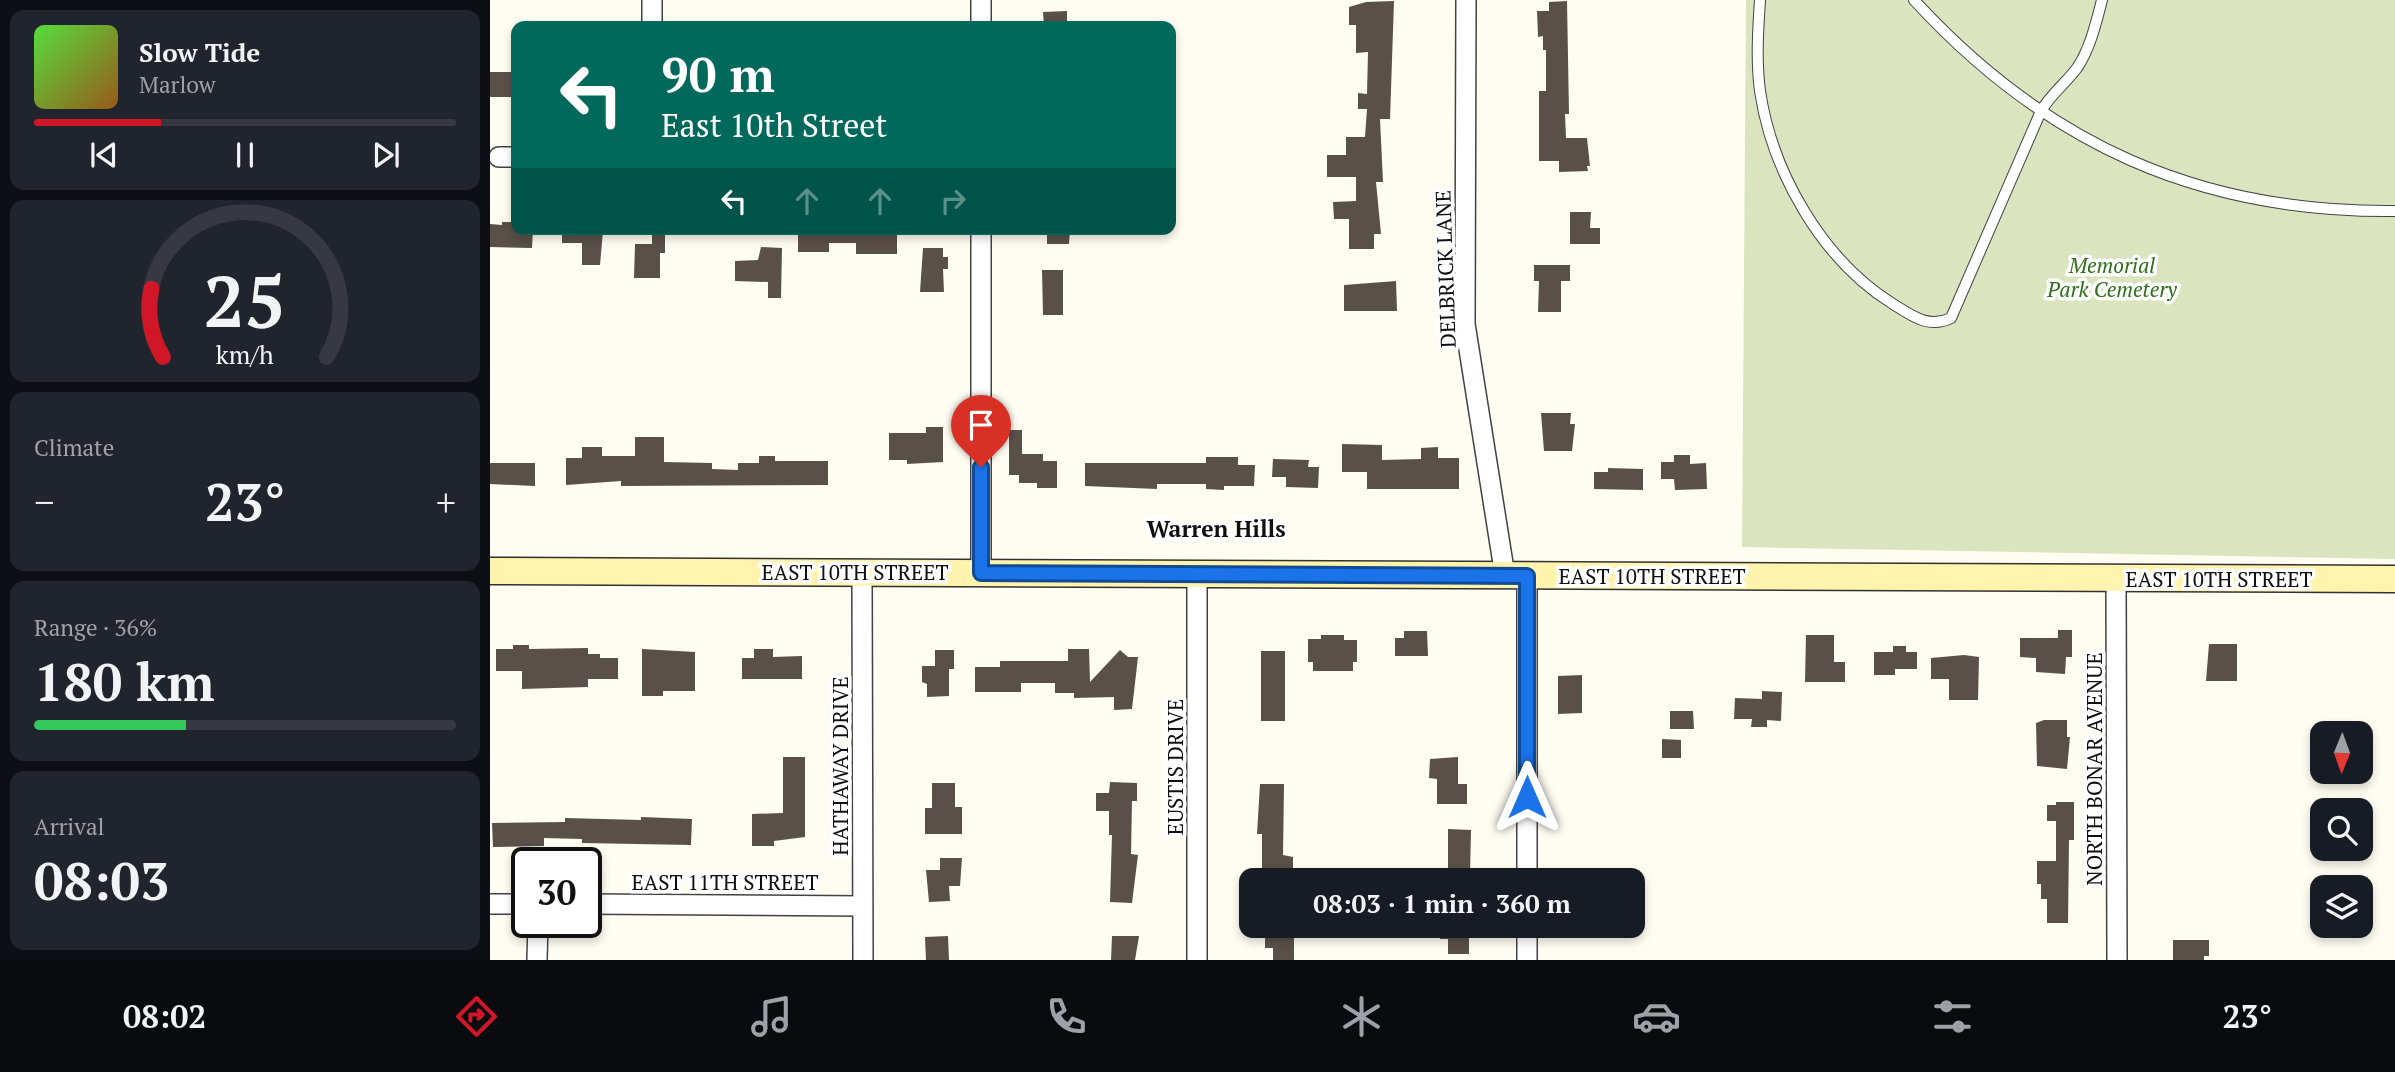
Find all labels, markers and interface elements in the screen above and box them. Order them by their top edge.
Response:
text: Slow Tide [139,35,260,69]
text: 90 m [661,41,775,106]
icon: left [546,49,637,140]
text: Marlow [139,69,216,100]
text: East 10th Street [661,104,887,146]
icon: previous [85,136,123,174]
icon: pause [226,136,264,174]
icon: next [367,136,405,174]
icon: left [715,182,753,220]
icon: ahead [788,182,826,220]
icon: ahead [861,182,899,220]
icon: right [934,182,972,220]
street label: DELBRICK LANE [1428,190,1462,348]
text: 25 [204,251,286,348]
park label: Memorial Park Cemetery [2046,251,2177,303]
text: km/h [216,337,274,370]
pin [951,395,1011,467]
icon: arrive [962,406,1000,444]
text: Climate [34,432,114,463]
text: 23° [205,467,285,536]
text: − [34,477,54,527]
text: + [436,477,456,527]
district label: Warren Hills [1146,513,1286,544]
street label: EAST 10TH STREET [762,558,948,586]
street label: EAST 10TH STREET [1559,562,1745,590]
street label: EAST 10TH STREET [2126,565,2312,593]
text: Range · 36% [34,612,157,643]
text: 180 km [34,647,215,716]
street label: NORTH BONAR AVENUE [2080,652,2108,886]
street label: HATHAWAY DRIVE [826,676,854,856]
street label: EUSTIS DRIVE [1161,699,1189,835]
north arrow [2310,721,2373,784]
map controls [2310,721,2373,938]
position arrow [1490,760,1564,834]
button: search [2310,798,2373,861]
text: Arrival [34,811,105,842]
text: 08:03 [34,846,169,915]
speed limit sign: 30 [511,847,602,938]
street label: EAST 11TH STREET [632,868,818,896]
button: layers [2310,875,2373,938]
text: 08:03 · 1 min · 360 m [1313,886,1571,920]
icon: directions [452,992,501,1041]
icon: music [747,992,796,1041]
icon: phone [1042,992,1091,1041]
icon: climate [1337,992,1386,1041]
icon: car [1632,992,1681,1041]
icon: filters [1928,992,1977,1041]
text: 08:02 [123,995,206,1037]
text: 23° [2223,995,2272,1037]

